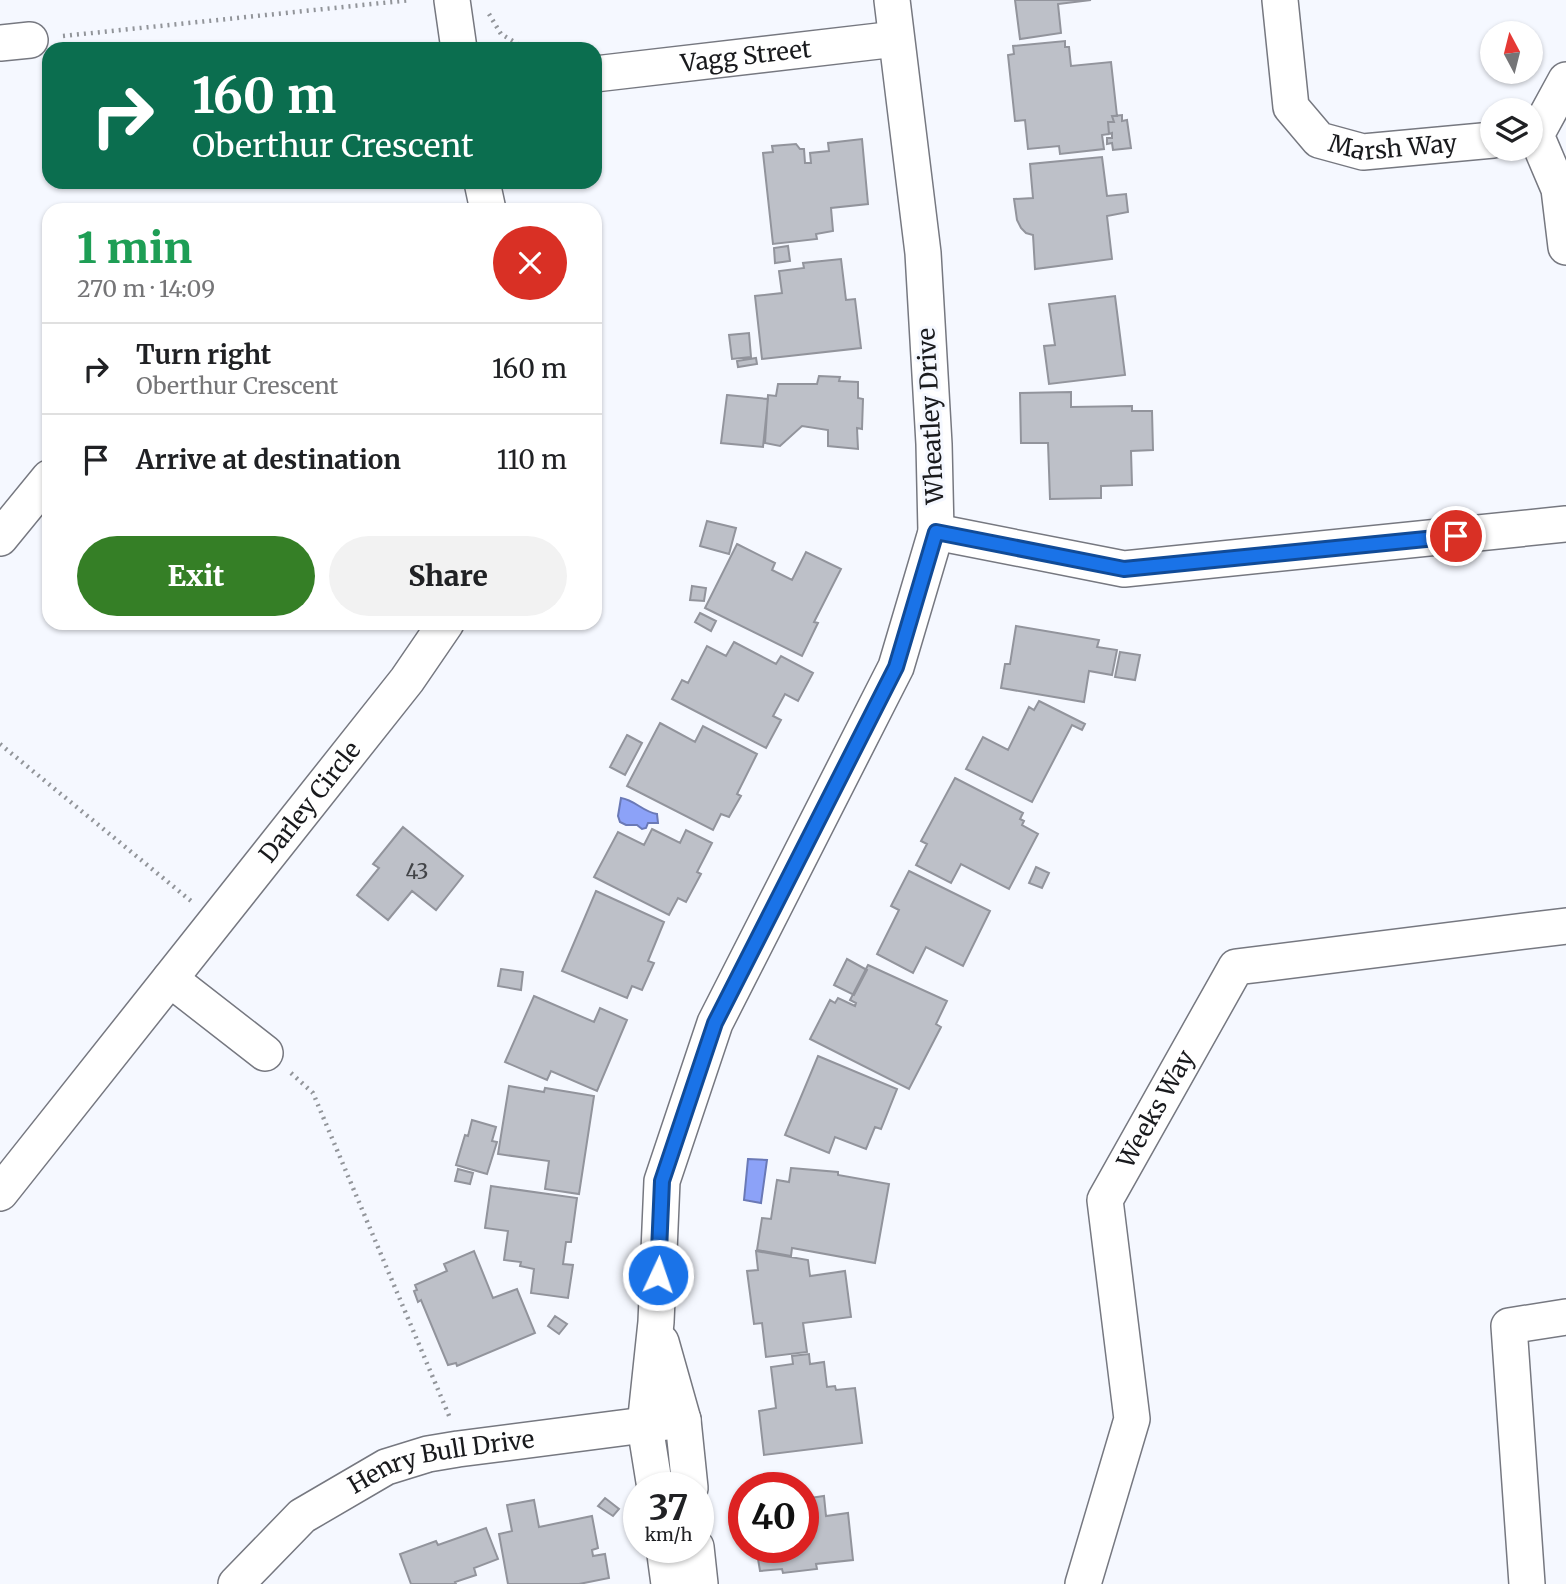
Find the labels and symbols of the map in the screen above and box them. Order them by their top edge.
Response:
north arrow [1480,21,1544,84]
street label: Vagg Street [678,33,813,79]
street label: Marsh Way [1325,127,1458,167]
street label: Wheatley Drive [910,327,951,506]
pin [1426,506,1486,566]
street label: Darley Circle [252,735,367,869]
house number: 43 [405,858,429,885]
street label: Weeks Way [1110,1044,1201,1174]
position arrow [621,1238,695,1312]
street label: Henry Bull Drive [342,1423,536,1501]
speed limit sign: 40 [728,1472,819,1563]

